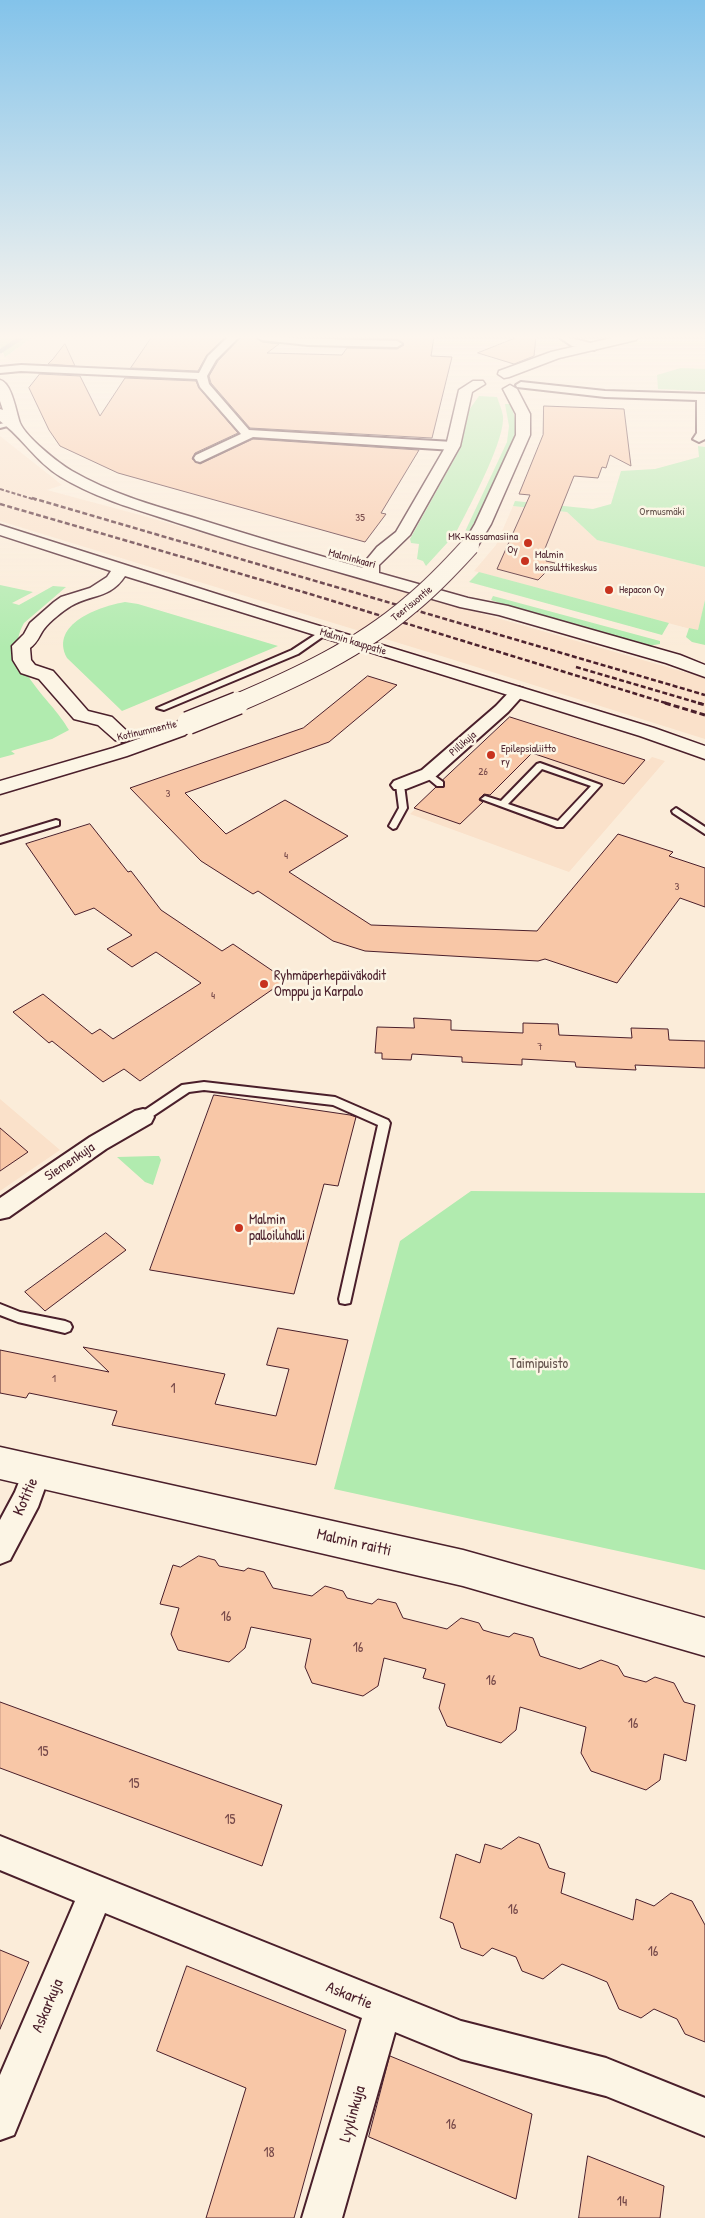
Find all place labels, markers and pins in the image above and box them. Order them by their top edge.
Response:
place label: MK-Kassamasiina Oy [448,530,518,556]
marker: MK-Kassamasiina Oy [522,537,534,549]
place label: Malmin konsulttikeskus [535,548,597,574]
marker: Malmin konsulttikeskus [519,555,531,567]
place label: Hepacon Oy [619,583,665,597]
marker: Hepacon Oy [603,584,615,596]
place label: Epilepsialiitto ry [501,742,556,768]
marker: Epilepsialiitto ry [485,749,497,761]
place label: Ryhmäperhepäiväkodit Omppu ja Karpalo [274,968,386,1000]
marker: Ryhmäperhepäiväkodit Omppu ja Karpalo [258,978,270,990]
place label: Malmin palloiluhalli [249,1212,305,1244]
marker: Malmin palloiluhalli [233,1222,245,1234]

